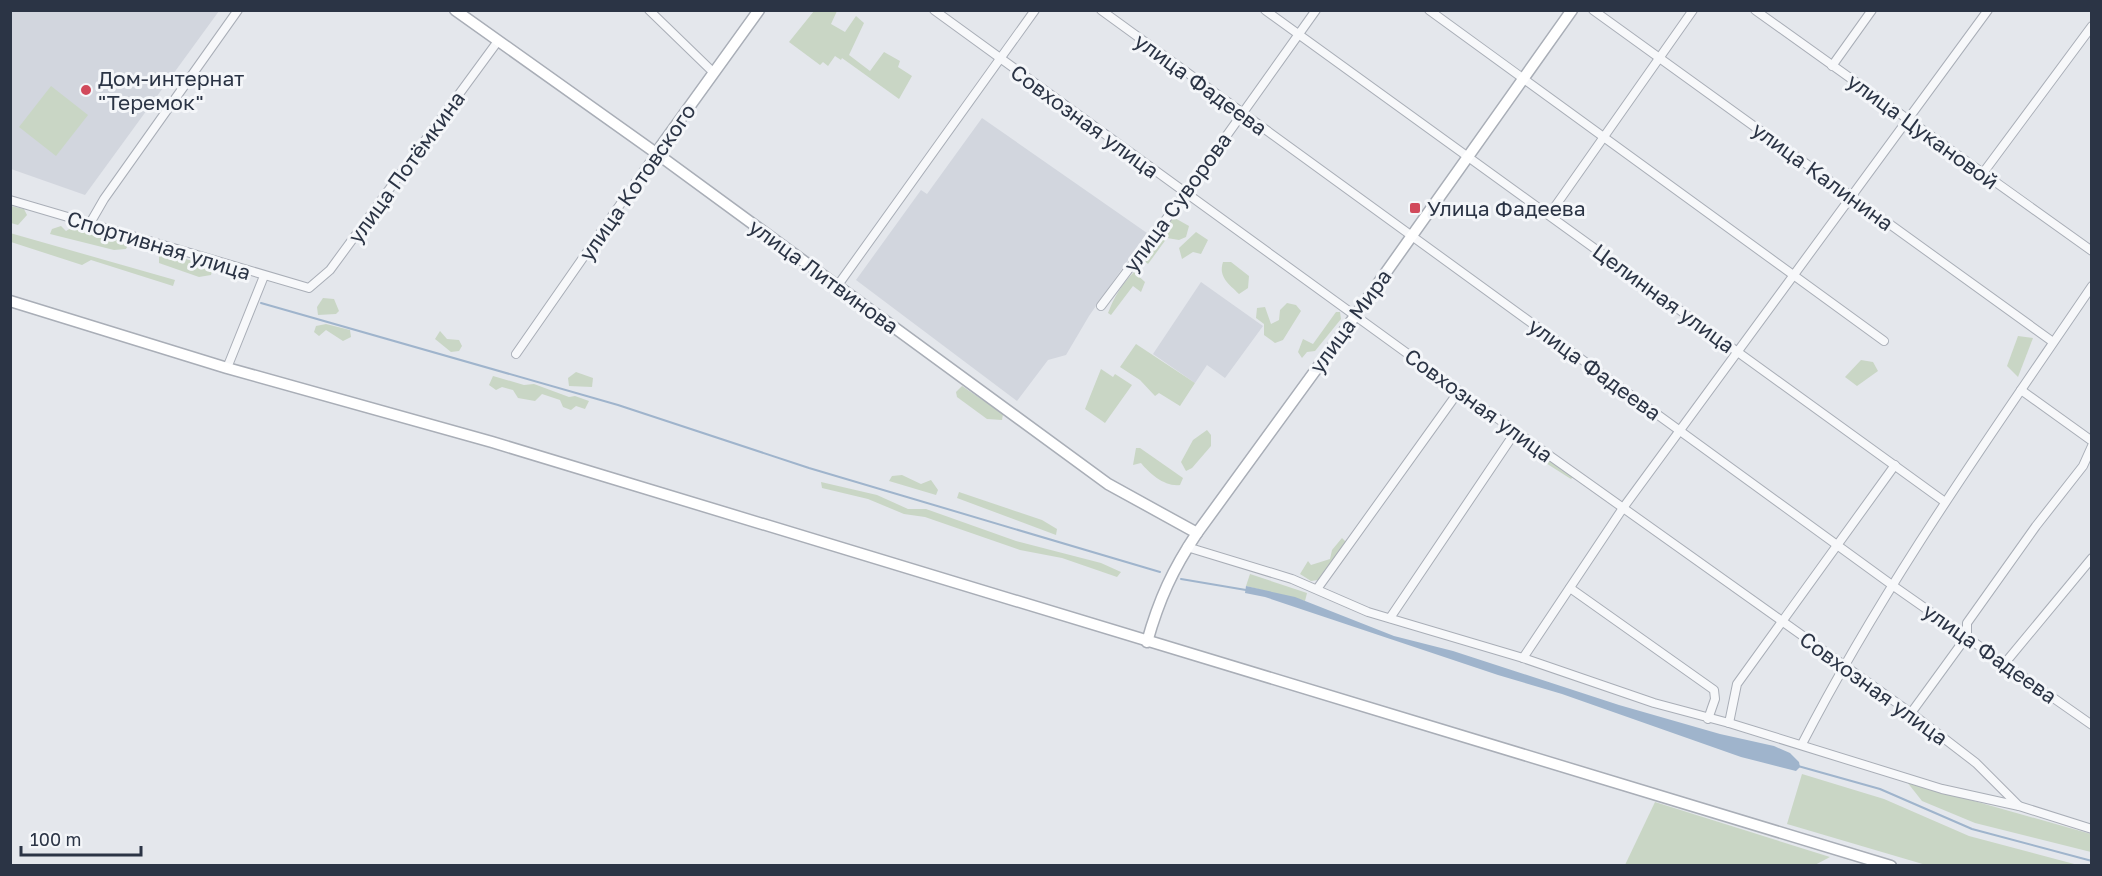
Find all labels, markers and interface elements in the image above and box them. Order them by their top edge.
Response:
street label: улица Фадеева [1130,27,1272,141]
street label: Совхозная улица [1006,59,1164,183]
place label: Дом-интернат "Теремок" [98,65,244,115]
street label: улица Цукановой [1842,67,2004,195]
marker: Дом-интернат "Теремок" [79,83,93,97]
street label: улица Потёмкина [342,86,470,248]
street label: улица Котовского [573,98,701,266]
street label: улица Калинина [1747,116,1899,236]
street label: улица Суворова [1118,127,1236,277]
place label: Улица Фадеева [1427,195,1586,221]
marker: Улица Фадеева [1408,201,1422,215]
street label: Спортивная улица [64,205,254,285]
street label: улица Литвинова [744,213,904,339]
street label: Целинная улица [1588,238,1740,358]
street label: улица Мира [1303,264,1397,378]
street label: улица Фадеева [1524,312,1666,426]
street label: Совхозная улица [1400,343,1558,467]
street label: улица Фадеева [1918,597,2062,709]
street label: Совхозная улица [1795,626,1953,750]
scale bar [21,819,141,857]
text: 100 m [30,828,81,850]

